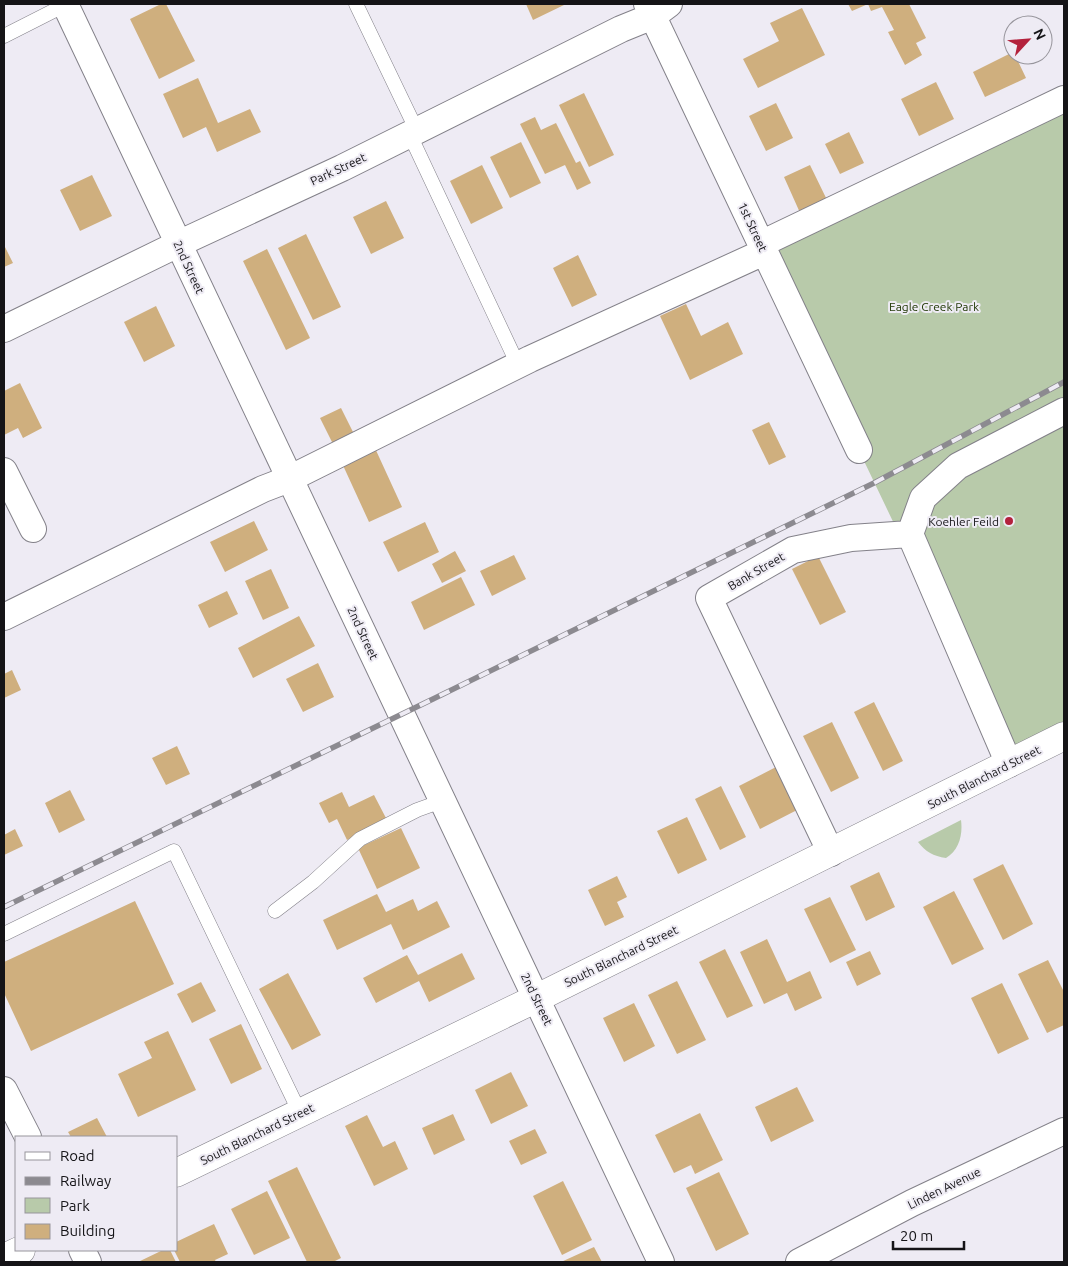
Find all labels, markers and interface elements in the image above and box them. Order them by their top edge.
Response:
north arrow [1003,15,1053,65]
text: N [1030,26,1049,43]
street label: Park Street [308,150,368,188]
street label: 1st Street [736,200,770,254]
street label: 2nd Street [171,238,207,296]
park label: Eagle Creek Park [889,300,979,313]
place label: Koehler Feild [928,515,999,528]
marker: Koehler Feild [1003,515,1015,527]
street label: Bank Street [725,549,787,592]
street label: 2nd Street [345,604,381,662]
street label: South Blanchard Street [925,743,1043,811]
street label: South Blanchard Street [562,923,680,989]
street label: 2nd Street [519,971,555,1028]
street label: South Blanchard Street [198,1101,316,1167]
legend [15,1136,178,1251]
text: Road [60,1147,95,1164]
street label: Linden Avenue [905,1165,983,1211]
text: Railway [60,1172,111,1189]
text: Park [60,1197,90,1214]
scale bar [893,1218,964,1250]
text: Building [60,1222,115,1239]
text: 20 m [900,1227,933,1244]

